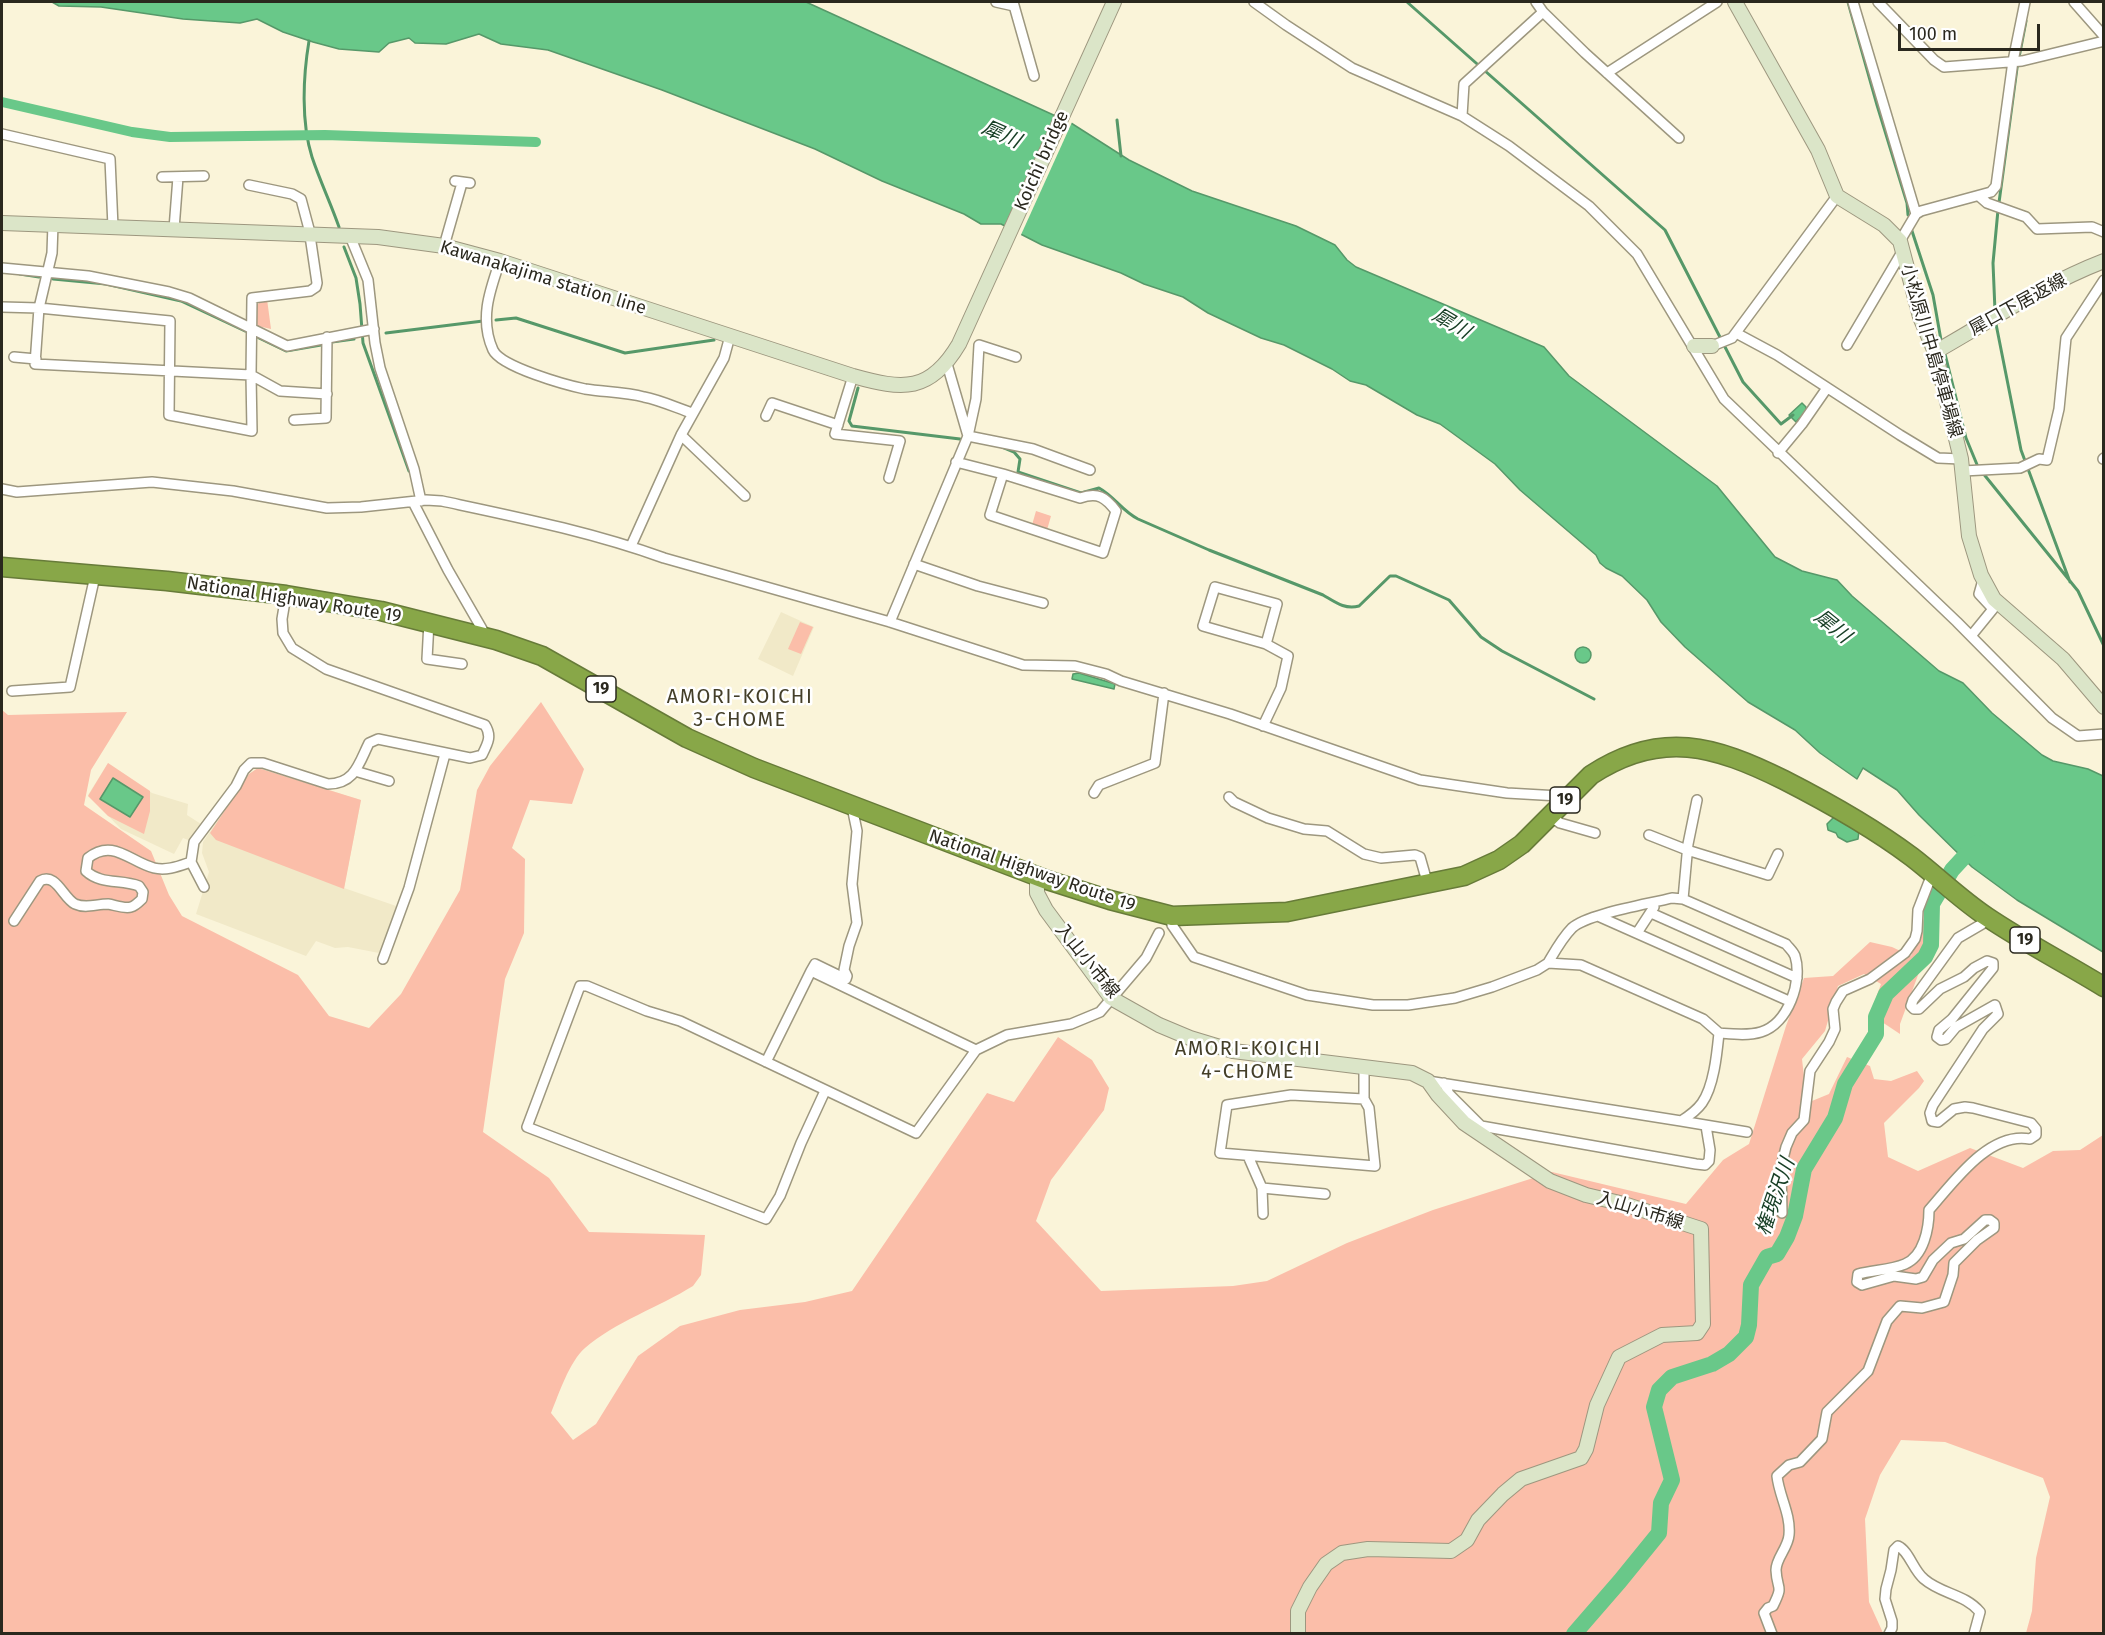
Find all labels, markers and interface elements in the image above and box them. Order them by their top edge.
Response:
scale bar [1901,12,2044,50]
text: 100 m [1909,23,1957,45]
street label: Koichi bridge [1010,108,1074,214]
water label: 犀川 [978,116,1024,154]
street label: Kawanakajima station line [437,236,649,320]
street label: 小松原川中島停車場線 [1896,262,1966,440]
street label: 犀口下居返線 [1966,269,2070,341]
water label: 犀川 [1428,303,1474,345]
street label: National Highway Route 19 [185,572,403,628]
water label: 犀川 [1809,605,1855,649]
road number: 19 [586,676,616,702]
district label: AMORI-KOICHI 3-CHOME [667,685,813,732]
road number: 19 [1550,787,1580,813]
street label: National Highway Route 19 [926,825,1138,917]
street label: 入山小市線 [1050,919,1124,1003]
road number: 19 [2010,927,2040,953]
district label: AMORI-KOICHI 4-CHOME [1175,1037,1321,1084]
water label: 権現沢川 [1752,1155,1800,1239]
street label: 入山小市線 [1594,1188,1686,1234]

